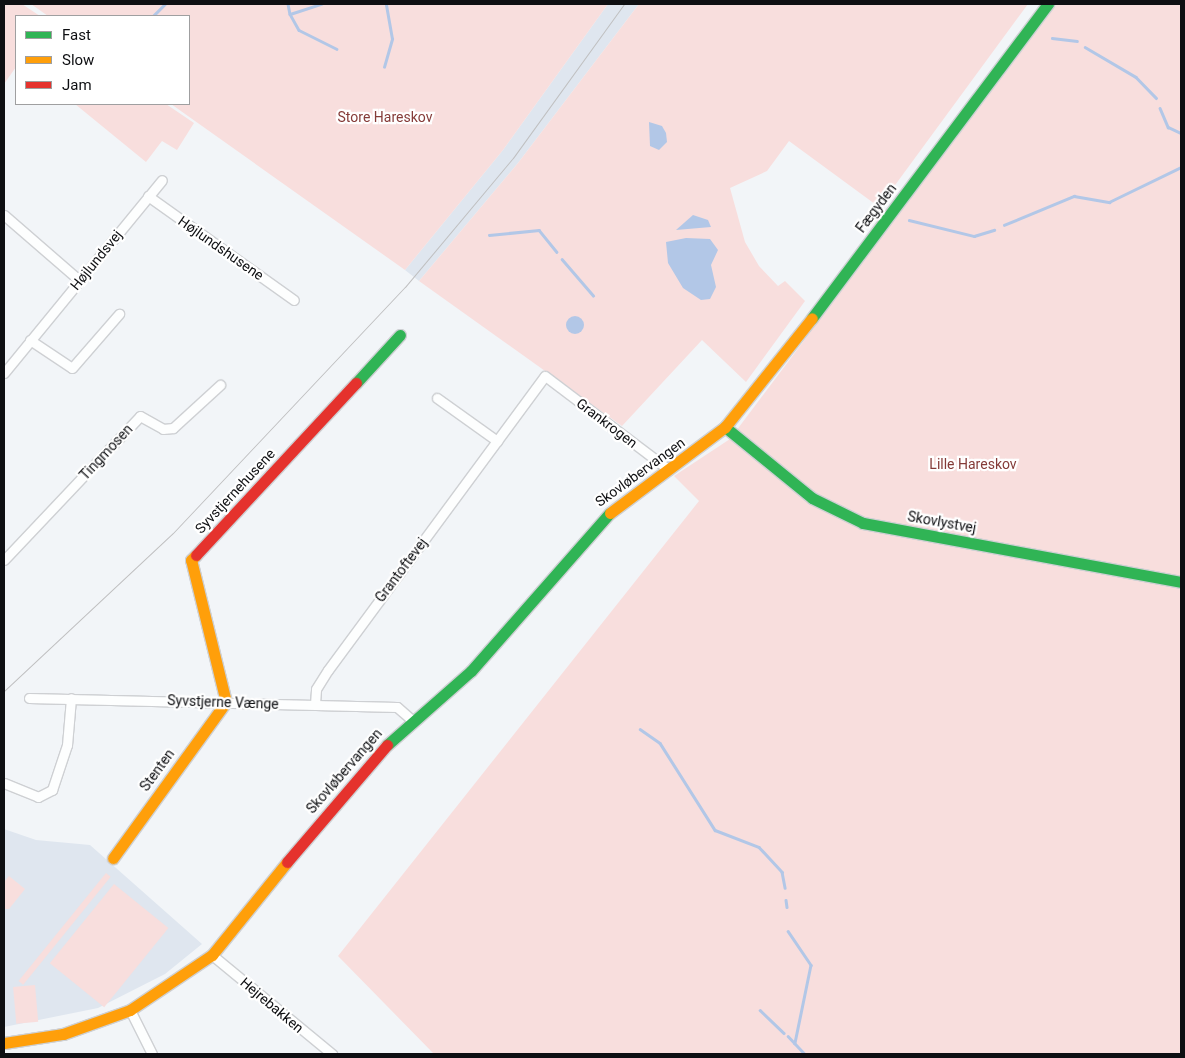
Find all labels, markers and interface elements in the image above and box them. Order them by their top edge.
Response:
legend [15,15,190,105]
text: Fast [62,26,91,44]
text: Slow [62,51,94,69]
text: Jam [62,76,92,94]
park label: Store Hareskov [338,109,432,125]
street label: Fægyden [852,180,900,236]
street label: Højlundshusene [175,212,267,284]
street label: Højlundsvej [67,226,125,294]
street label: Grankrogen [573,395,641,451]
street label: Tingmosen [76,421,136,483]
street label: Skovløbervangen [592,434,688,510]
street label: Syvstjernehusene [192,445,278,537]
park label: Lille Hareskov [929,456,1017,472]
street label: Skovlystvej [906,508,978,536]
street label: Grantoftevej [371,535,431,605]
street label: Syvstjerne Vænge [167,692,279,712]
street label: Skovløbervangen [303,725,385,817]
street label: Stenten [136,746,178,794]
street label: Hejrebakken [237,974,307,1036]

